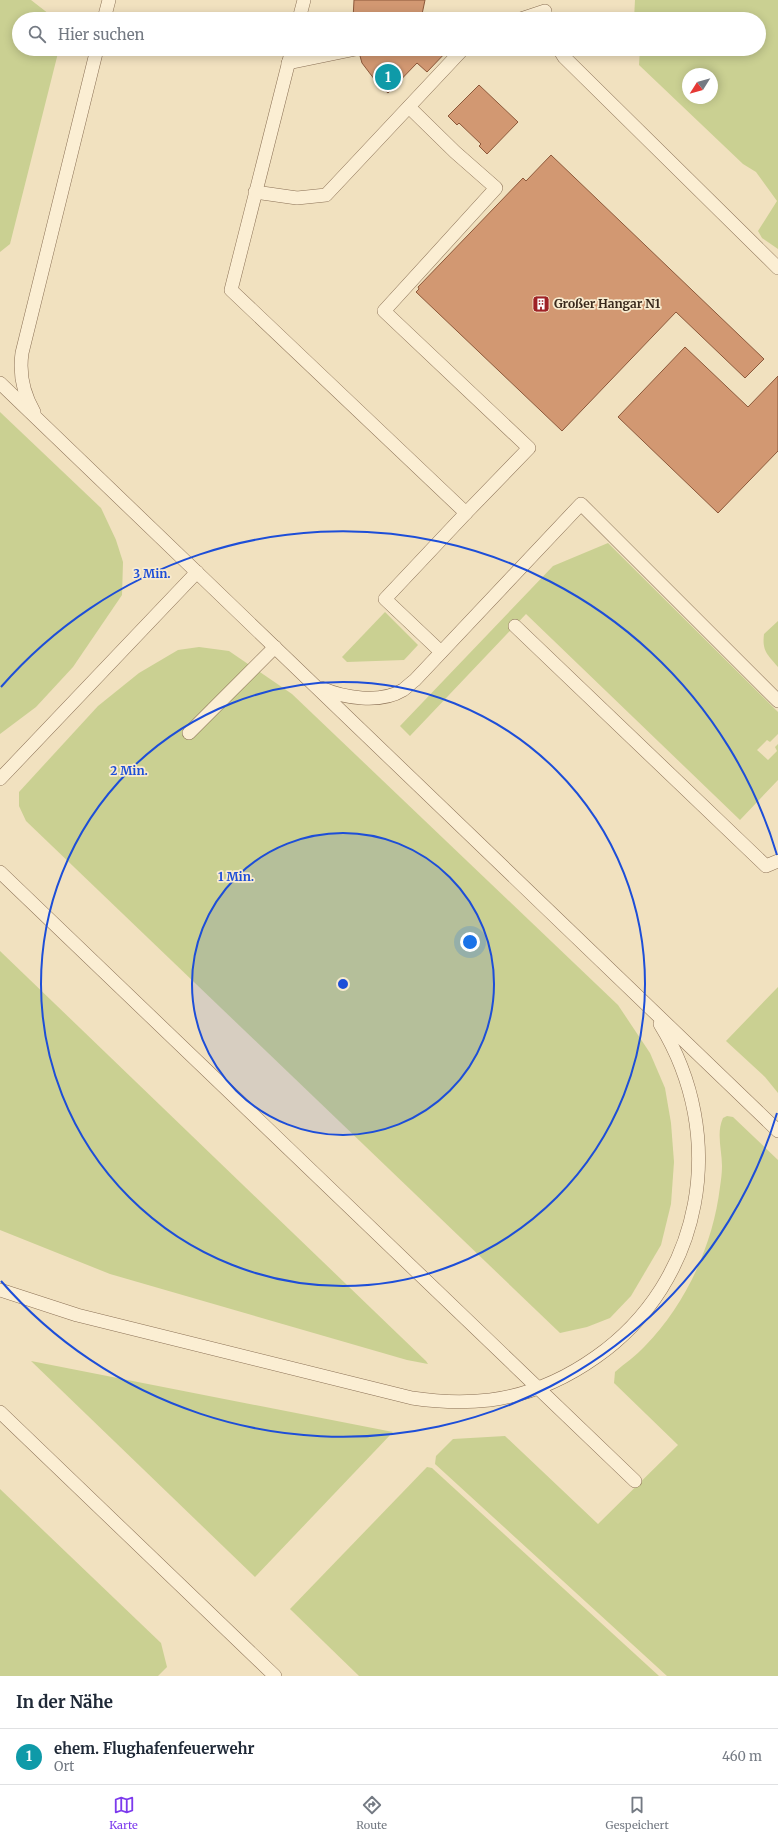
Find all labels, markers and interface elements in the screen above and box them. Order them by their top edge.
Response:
search box [12,12,766,56]
icon: search [26,23,48,45]
text: Hier suchen [58,25,145,44]
pin: 1 [375,62,401,92]
north arrow [682,68,718,104]
building icon: Großer Hangar N1 [531,294,551,314]
place label: Großer Hangar N1 [554,296,661,311]
text: 3 Min. [133,566,171,581]
text: 2 Min. [110,763,148,778]
text: 1 Min. [218,869,254,884]
your location [460,932,480,952]
centre of rings [336,977,350,991]
text: In der Nähe [16,1691,113,1713]
text: ehem. Flughafenfeuerwehr [54,1739,254,1758]
text: 1 [26,1748,32,1765]
text: 460 m [722,1748,762,1765]
text: Ort [54,1758,74,1775]
tab: Karte [109,1794,138,1832]
tab: Route [356,1794,387,1832]
tab: Gespeichert [605,1794,669,1832]

